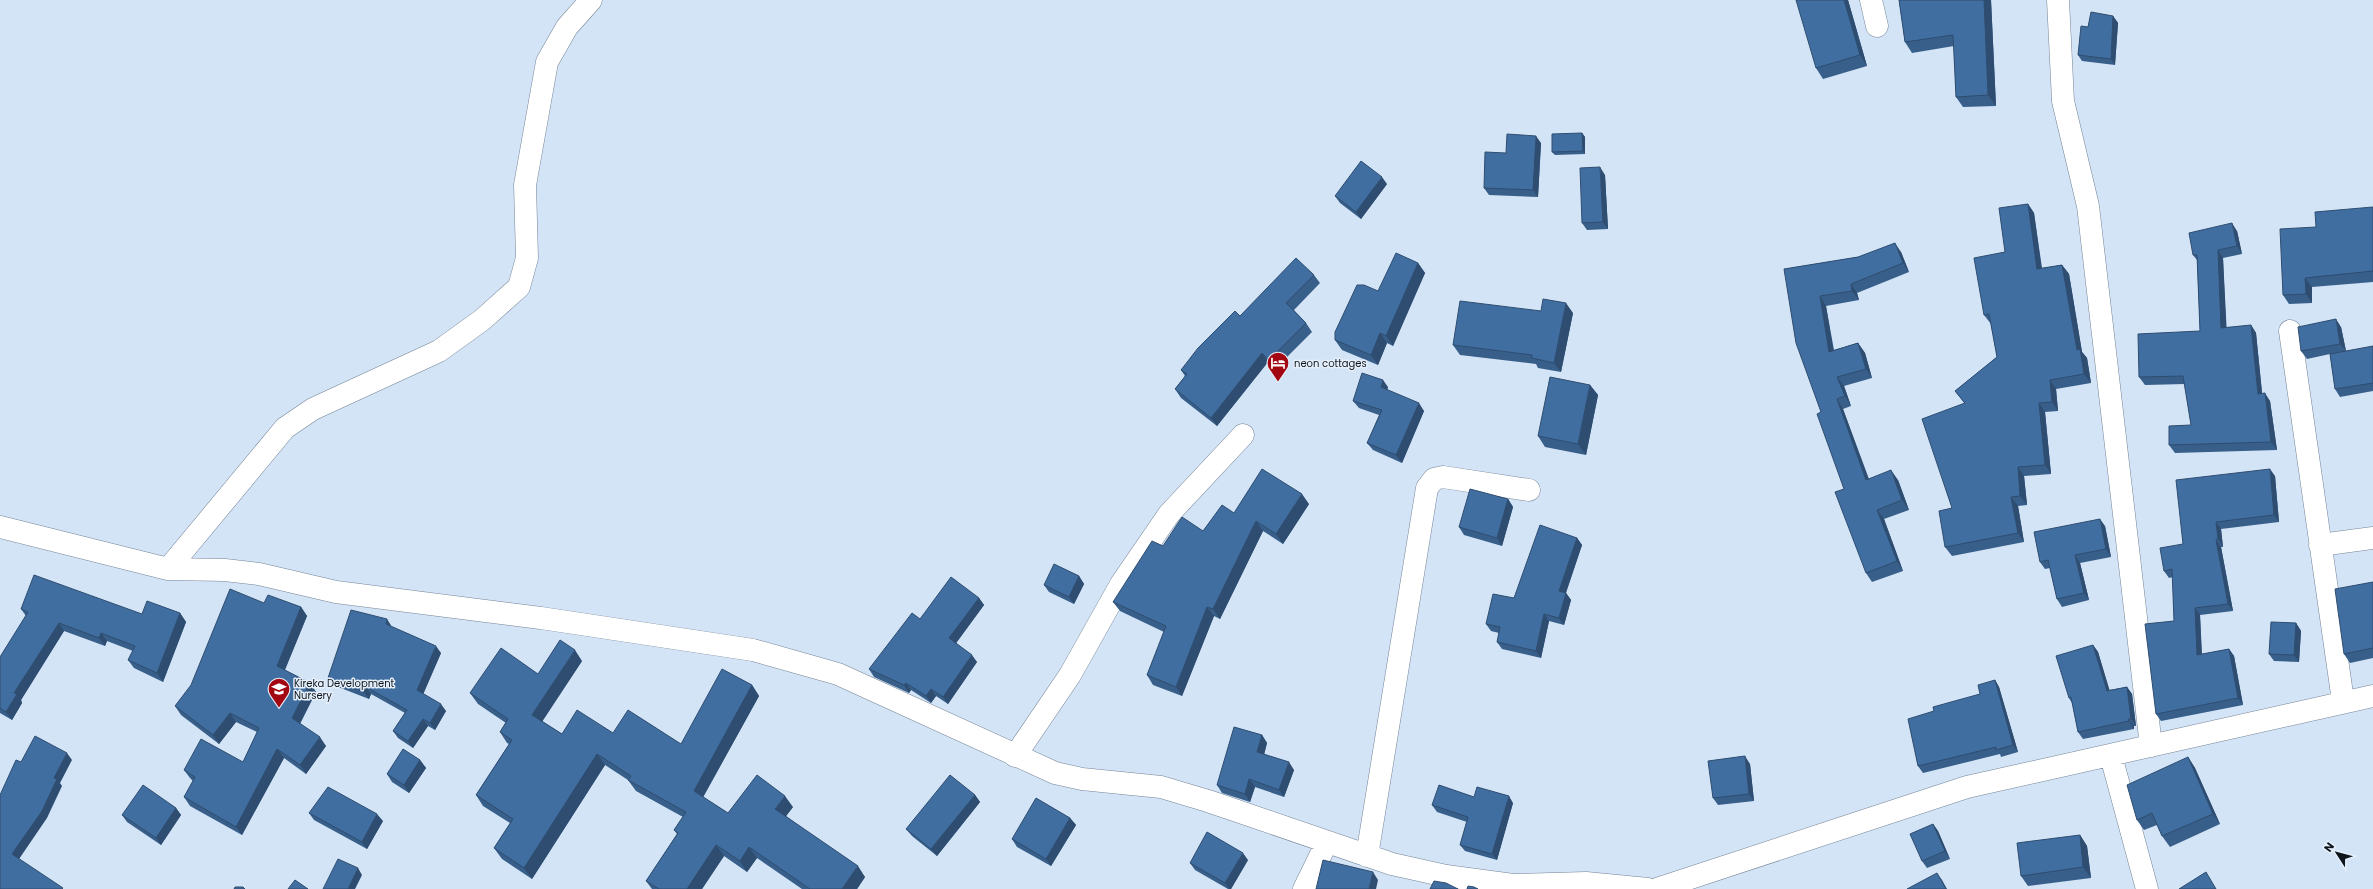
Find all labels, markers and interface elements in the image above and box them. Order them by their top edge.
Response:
hotel icon: neon cottages [1265,350,1291,383]
place label: neon cottages [1294,356,1367,371]
school or university icon: Kireka Development Nursery [266,676,292,709]
place label: Kireka Development Nursery [294,676,395,703]
north arrow [2317,833,2357,873]
text: N [2320,839,2338,855]

